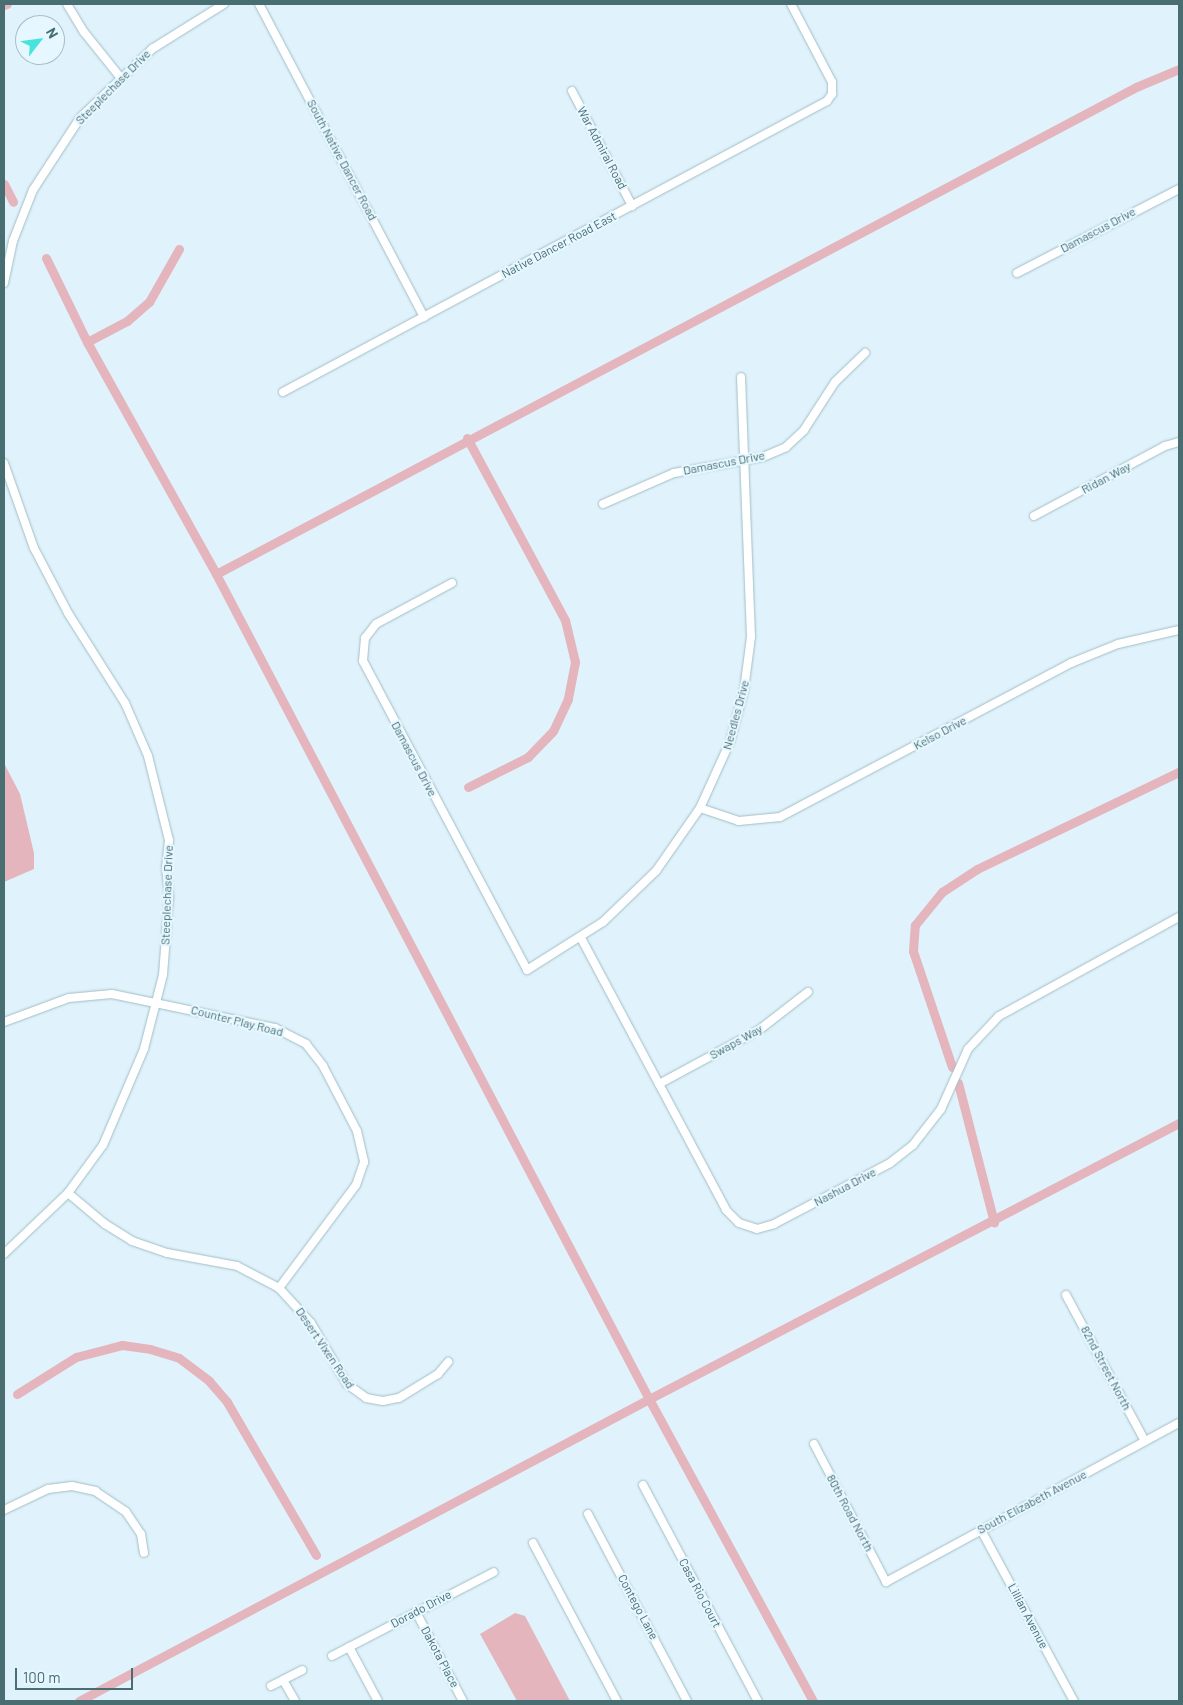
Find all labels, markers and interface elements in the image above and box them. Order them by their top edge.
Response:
north arrow [15,15,65,65]
text: N [43,24,62,41]
street label: Steeplechase Drive [73,47,153,127]
street label: South Native Dancer Road [304,97,380,223]
street label: War Admiral Road [574,104,630,192]
street label: Damascus Drive [1058,204,1138,256]
street label: Native Dancer Road East [499,209,619,281]
street label: Damascus Drive [682,448,766,478]
street label: Ridan Way [1079,459,1133,497]
street label: Needles Drive [720,679,752,751]
street label: Kelso Drive [911,713,969,753]
street label: Damascus Drive [388,719,440,799]
street label: Steeplechase Drive [158,845,176,945]
street label: Counter Play Road [189,1003,285,1039]
street label: Swaps Way [707,1022,765,1062]
street label: Nashua Drive [812,1165,878,1209]
street label: Desert Vixen Road [293,1305,357,1391]
street label: 82nd Street North [1078,1323,1134,1413]
street label: South Elizabeth Avenue [975,1467,1089,1537]
street label: 80th Road North [824,1472,876,1554]
street label: Casa Rio Court [676,1556,724,1630]
street label: Contego Lane [615,1572,661,1642]
street label: Lillian Avenue [1005,1581,1051,1651]
street label: Dorado Drive [388,1587,454,1631]
street label: Dakota Place [418,1624,462,1690]
scale bar [18,1658,135,1690]
text: 100 m [23,1668,61,1686]

